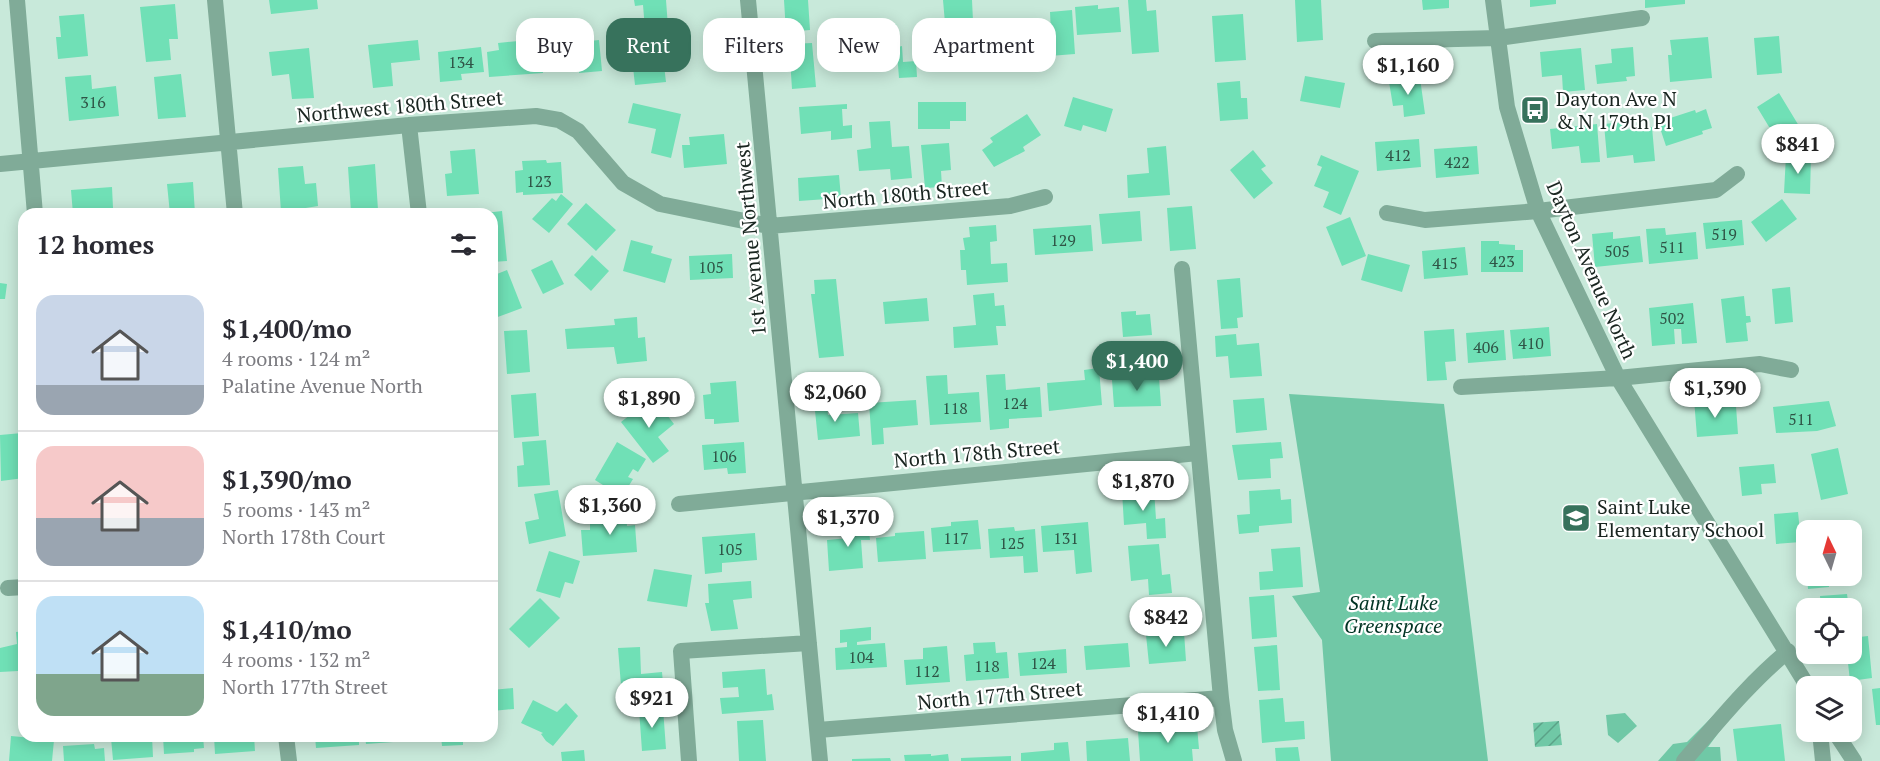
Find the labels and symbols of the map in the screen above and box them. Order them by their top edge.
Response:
pin: $1,160 [1359,45,1457,96]
house number: 134 [448,51,474,73]
street label: Northwest 180th Street [296,83,505,128]
place label: Dayton Ave N & N 179th Pl [1556,85,1677,135]
house number: 316 [80,91,106,113]
bus stop icon: Dayton Ave N & N 179th Pl [1519,94,1551,126]
pin: $841 [1762,124,1834,175]
street label: 1st Avenue Northwest [728,140,772,337]
house number: 412 [1385,144,1411,166]
house number: 422 [1444,151,1470,173]
house number: 123 [526,170,552,192]
street label: North 180th Street [822,173,991,215]
street label: Dayton Avenue North [1541,177,1644,363]
house number: 519 [1711,223,1737,245]
house number: 129 [1050,229,1076,251]
house number: 511 [1659,236,1685,258]
house number: 505 [1604,240,1630,262]
house number: 423 [1489,250,1515,272]
house number: 415 [1432,252,1458,274]
house number: 105 [698,256,724,278]
house number: 502 [1659,307,1685,329]
house number: 410 [1518,332,1544,354]
house number: 406 [1473,336,1499,358]
pin: $1,400 [1088,341,1186,392]
pin: $1,390 [1666,368,1764,419]
pin: $2,060 [786,372,884,423]
pin: $1,890 [600,378,698,429]
house number: 124 [1002,392,1028,414]
house number: 118 [942,397,968,419]
house number: 511 [1788,408,1814,430]
street label: North 178th Street [893,432,1062,474]
house number: 106 [711,445,737,467]
pin: $1,870 [1094,461,1192,512]
pin: $1,360 [561,485,659,536]
place label: Saint Luke Elementary School [1597,493,1764,543]
pin: $1,370 [799,497,897,548]
school or university icon: Saint Luke Elementary School [1560,502,1592,534]
north arrow [1796,520,1862,586]
house number: 117 [943,527,969,549]
house number: 131 [1053,527,1079,549]
house number: 125 [999,532,1025,554]
house number: 105 [717,538,743,560]
park label: Saint Luke Greenspace [1344,589,1442,639]
pin: $842 [1130,597,1202,648]
house number: 104 [848,646,874,668]
house number: 124 [1030,652,1056,674]
house number: 118 [974,655,1000,677]
house number: 112 [914,660,940,682]
street label: North 177th Street [916,674,1084,716]
pin: $921 [616,678,688,729]
pin: $1,410 [1119,693,1217,744]

